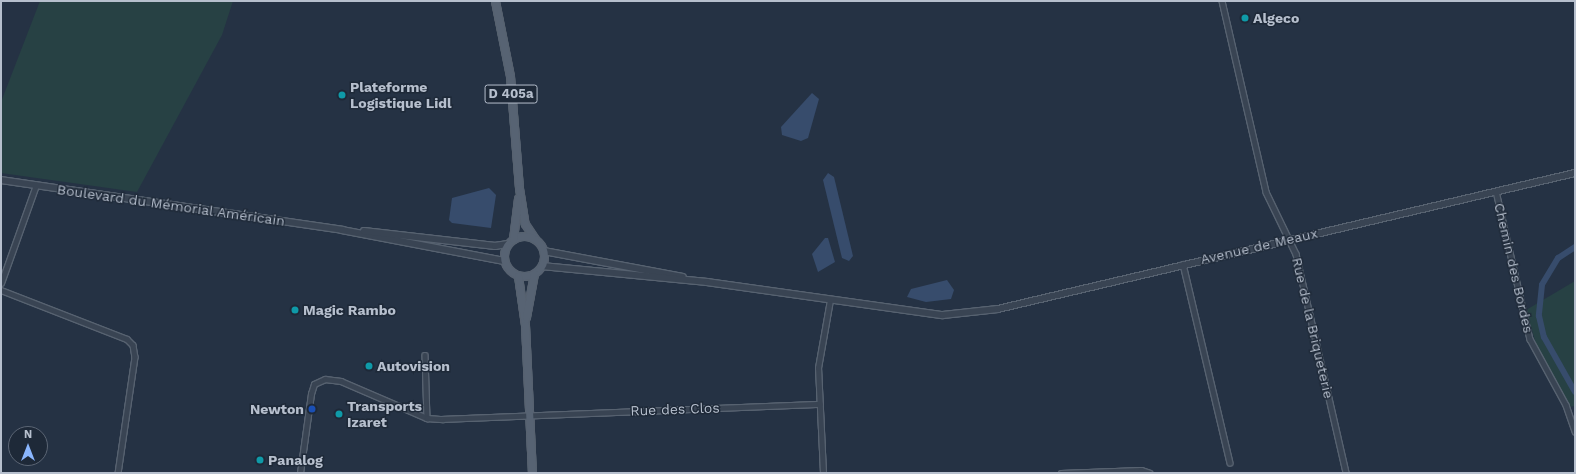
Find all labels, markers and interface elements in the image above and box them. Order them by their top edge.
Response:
place label: Algeco [1253,10,1299,26]
marker: Algeco [1240,13,1250,23]
place label: Plateforme Logistique Lidl [350,79,452,112]
road number: D 405a [484,83,538,105]
marker: Plateforme Logistique Lidl [337,90,347,100]
street label: Boulevard du Mémorial Américain [55,181,287,229]
street label: Chemin des Bordes [1491,201,1537,335]
street label: Avenue de Meaux [1199,224,1319,268]
street label: Rue de la Briqueterie [1289,256,1337,400]
place label: Magic Rambo [303,302,396,318]
marker: Magic Rambo [290,305,300,315]
place label: Autovision [377,358,450,374]
marker: Autovision [364,361,374,371]
place label: Transports Izaret [347,398,422,430]
street label: Rue des Clos [630,399,720,419]
place label: Newton [250,401,304,417]
marker: Newton [307,404,317,414]
marker: Transports Izaret [334,409,344,419]
north arrow [8,426,48,466]
text: N [24,428,32,441]
place label: Panalog [268,452,323,468]
marker: Panalog [255,455,265,465]

